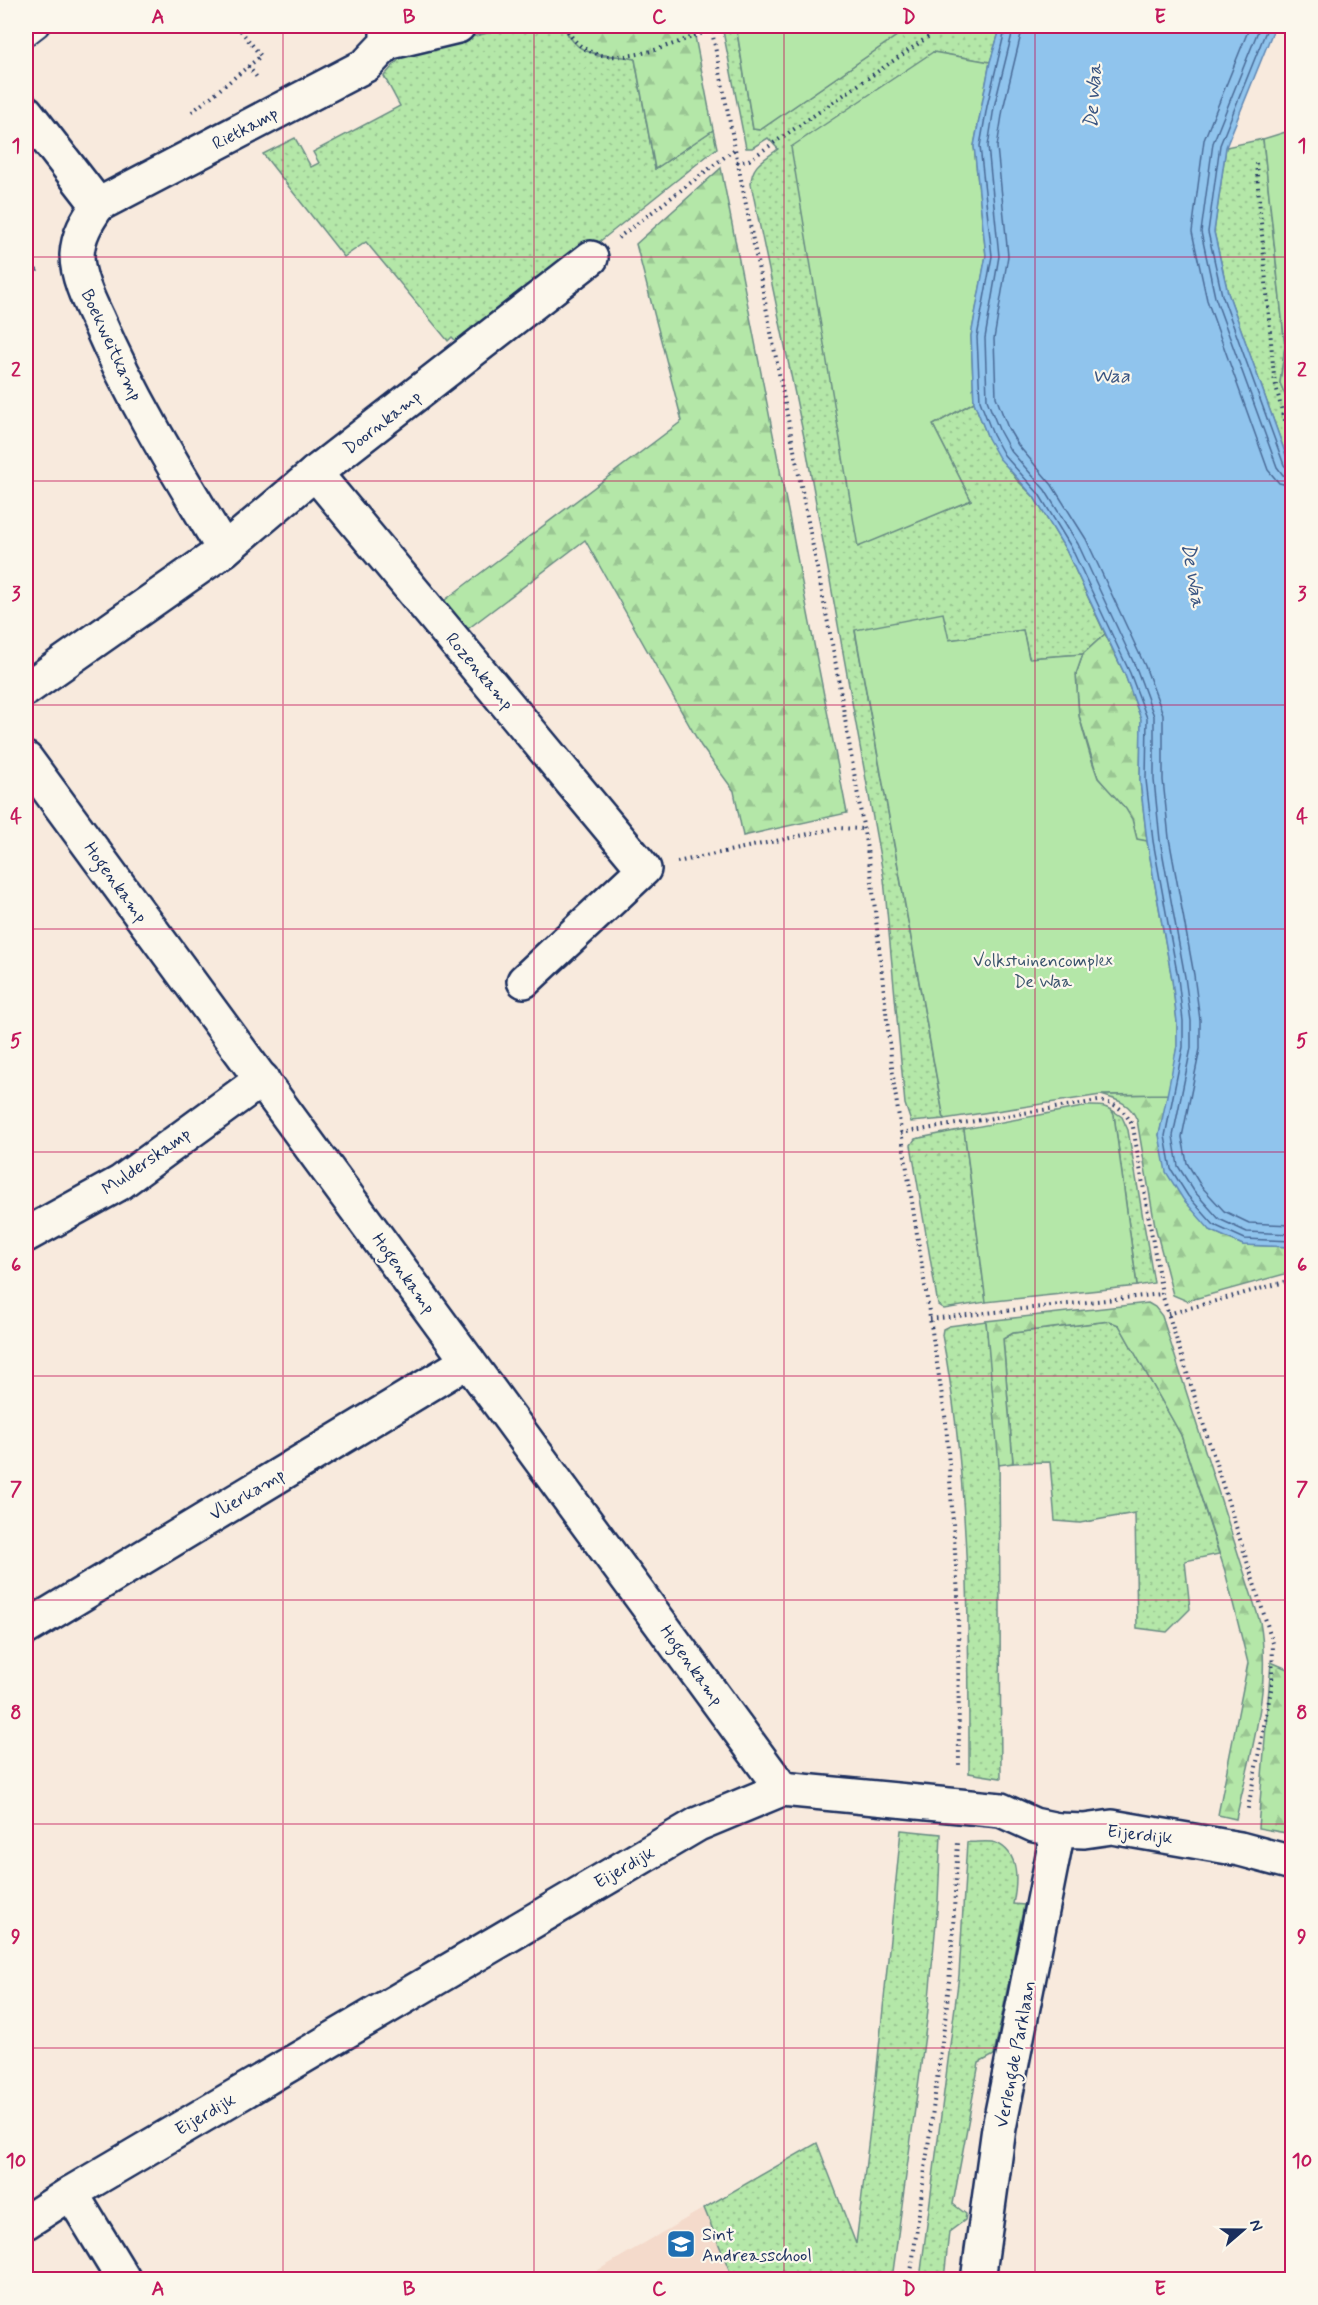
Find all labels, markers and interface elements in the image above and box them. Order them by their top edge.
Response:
text: A [151,4,165,31]
text: B [403,4,416,31]
text: C [652,4,667,31]
text: D [902,4,916,31]
text: E [1154,4,1166,31]
water label: De Waa [1078,62,1109,129]
street label: Rietkamp [208,101,283,156]
text: 1 [12,133,20,160]
text: 1 [1298,133,1306,160]
street label: Boekweitkamp [75,286,147,405]
text: 2 [11,357,21,384]
text: 2 [1297,357,1307,384]
water label: Waa [1092,363,1130,390]
street label: Doornkamp [339,385,426,461]
water label: De Waa [1174,541,1211,610]
text: 3 [11,581,21,608]
text: 3 [1297,581,1307,608]
street label: Rozenkamp [440,628,519,715]
text: 4 [10,804,22,831]
text: 4 [1296,804,1308,831]
street label: Hogenkamp [76,837,153,929]
park label: Volkstuinencomplex De Waa [973,949,1113,994]
text: 5 [10,1028,22,1055]
text: 5 [1296,1028,1308,1055]
street label: Mulderskamp [97,1122,196,1201]
street label: Hogenkamp [364,1228,441,1320]
text: 6 [11,1252,21,1279]
text: 6 [1297,1252,1307,1279]
street label: Vlierkamp [205,1463,290,1527]
text: 7 [10,1476,22,1503]
text: 7 [1296,1476,1308,1503]
street label: Hogenkamp [652,1620,729,1712]
text: 8 [10,1700,22,1727]
text: 8 [1296,1700,1308,1727]
street label: Eijerdijk [1106,1820,1174,1850]
street label: Eijerdijk [590,1841,659,1895]
text: 9 [11,1924,21,1951]
text: 9 [1297,1924,1307,1951]
street label: Verlengde Parklaan [990,1979,1044,2130]
street label: Eijerdijk [171,2088,240,2142]
text: 10 [6,2148,26,2175]
text: 10 [1292,2148,1312,2175]
north arrow [1213,2200,1273,2260]
text: N [1244,2217,1267,2234]
place label: Sint Andreasschool [702,2223,812,2268]
school or university icon: Sint Andreasschool [665,2228,697,2260]
text: A [151,2276,165,2303]
text: B [403,2276,416,2303]
text: C [652,2276,667,2303]
text: D [902,2276,916,2303]
text: E [1154,2276,1166,2303]

